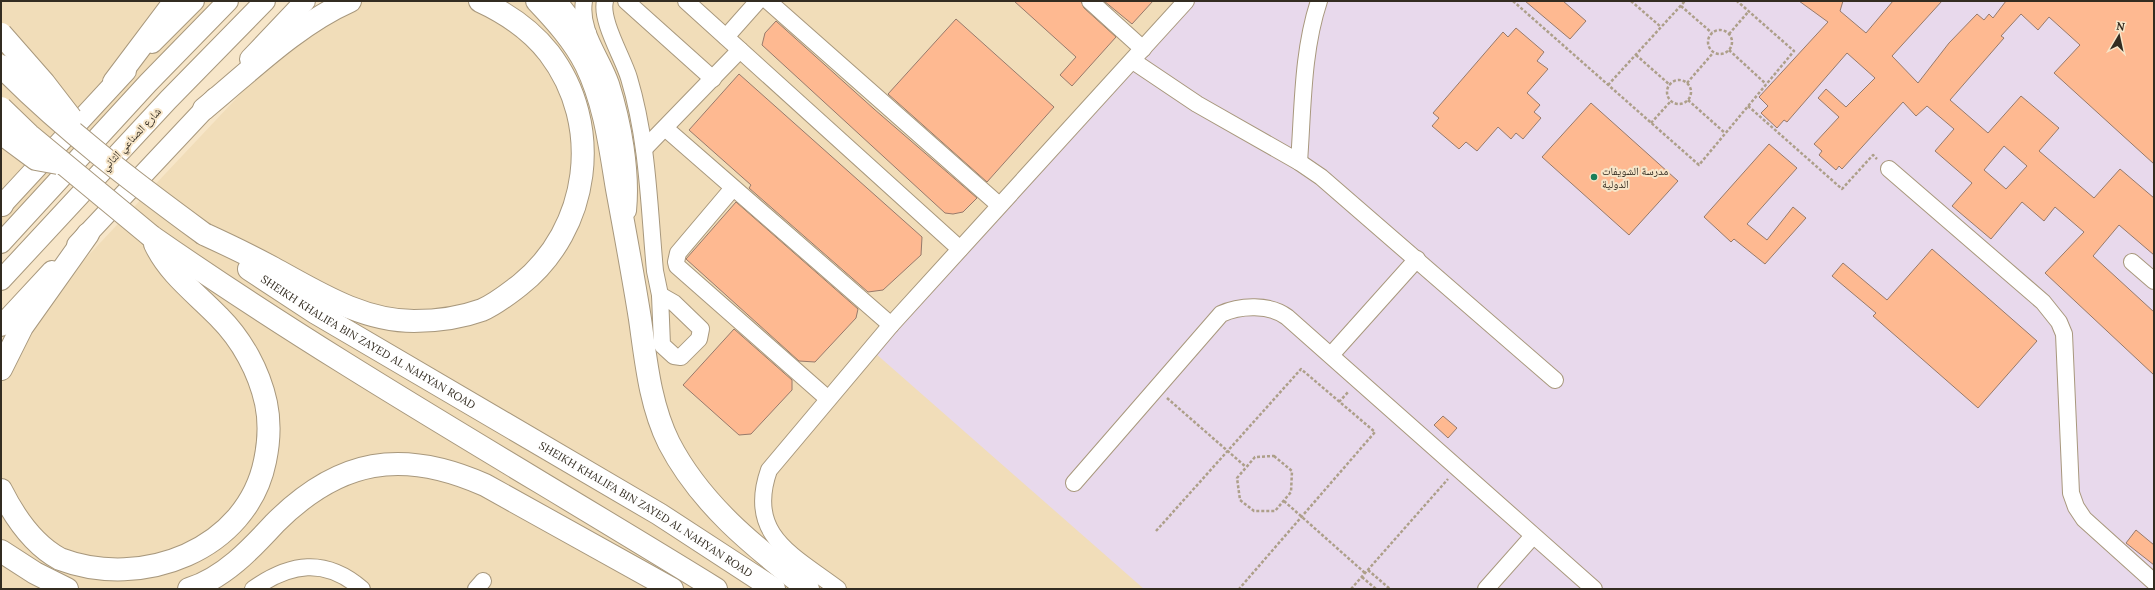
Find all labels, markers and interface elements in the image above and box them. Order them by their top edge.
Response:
north arrow [2099,16,2139,56]
text: N [2115,19,2126,34]
street label: شارع الصناعي الثاني [98,104,165,175]
place label: مدرسة الشويفات الدولية [1602,164,1668,191]
marker: مدرسة الشويفات الدولية [1589,172,1599,182]
street label: SHEIKH KHALIFA BIN ZAYED AL NAHYAN ROAD [258,272,478,412]
street label: SHEIKH KHALIFA BIN ZAYED AL NAHYAN ROAD [537,438,755,580]

